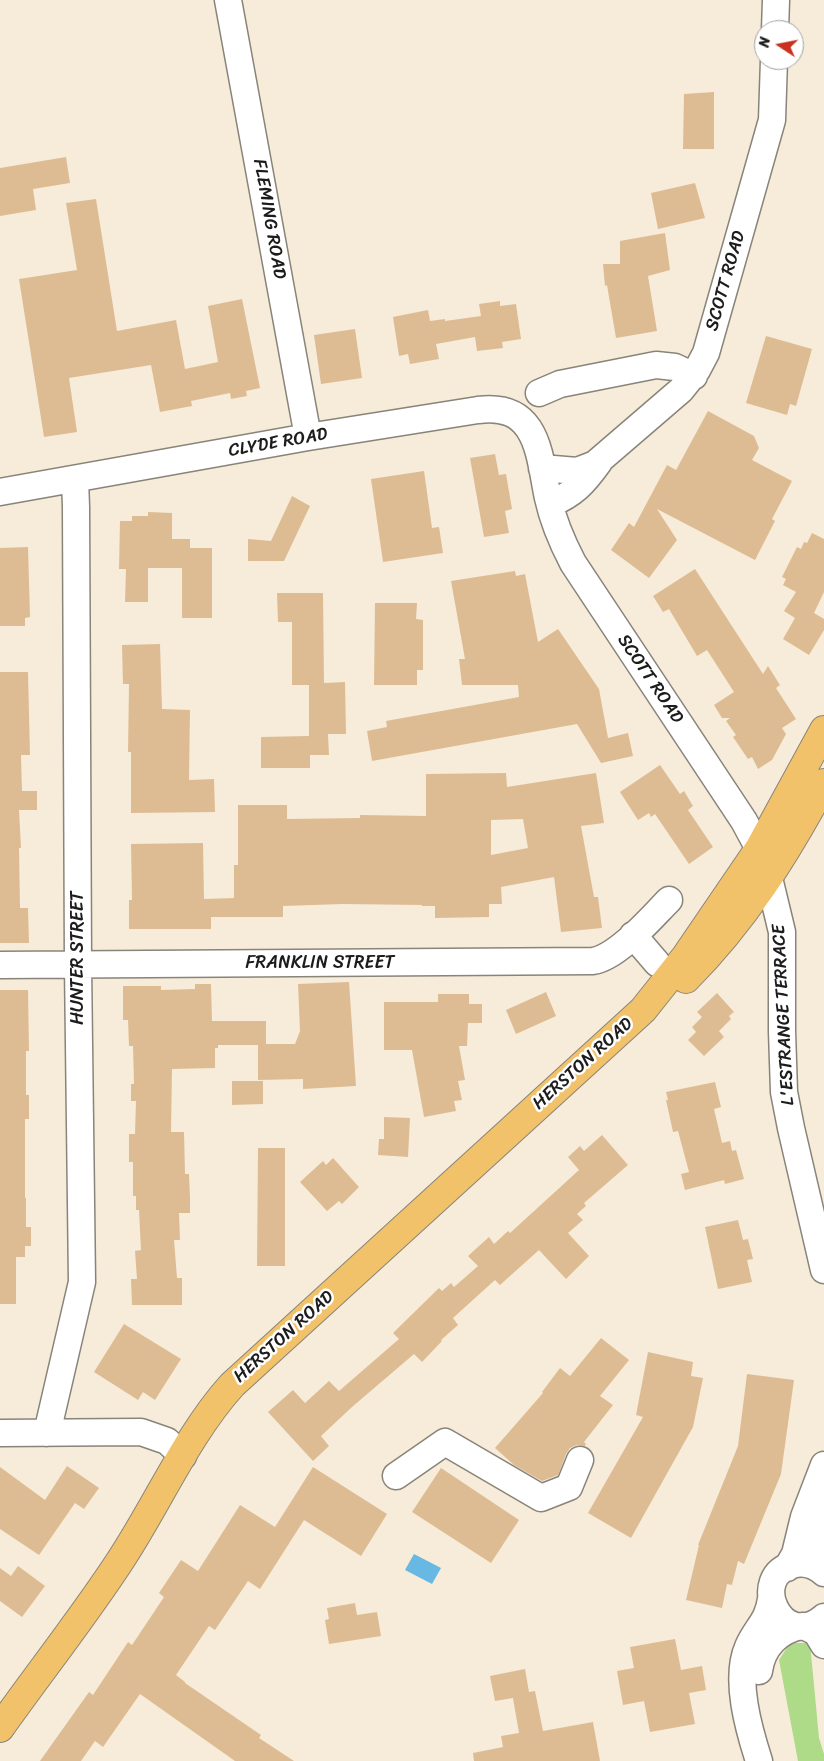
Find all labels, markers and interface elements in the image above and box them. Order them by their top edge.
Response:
north arrow [754,20,804,70]
text: N [752,35,778,49]
street label: FLEMING ROAD [248,157,290,281]
street label: SCOTT ROAD [701,229,751,333]
street label: CLYDE ROAD [227,424,329,462]
street label: SCOTT ROAD [612,630,688,728]
street label: HUNTER STREET [67,891,89,1025]
street label: L'ESTRANGE TERRACE [768,924,800,1106]
street label: FRANKLIN STREET [246,952,394,974]
street label: HERSTON ROAD [528,1013,638,1115]
street label: HERSTON ROAD [229,1286,339,1388]

